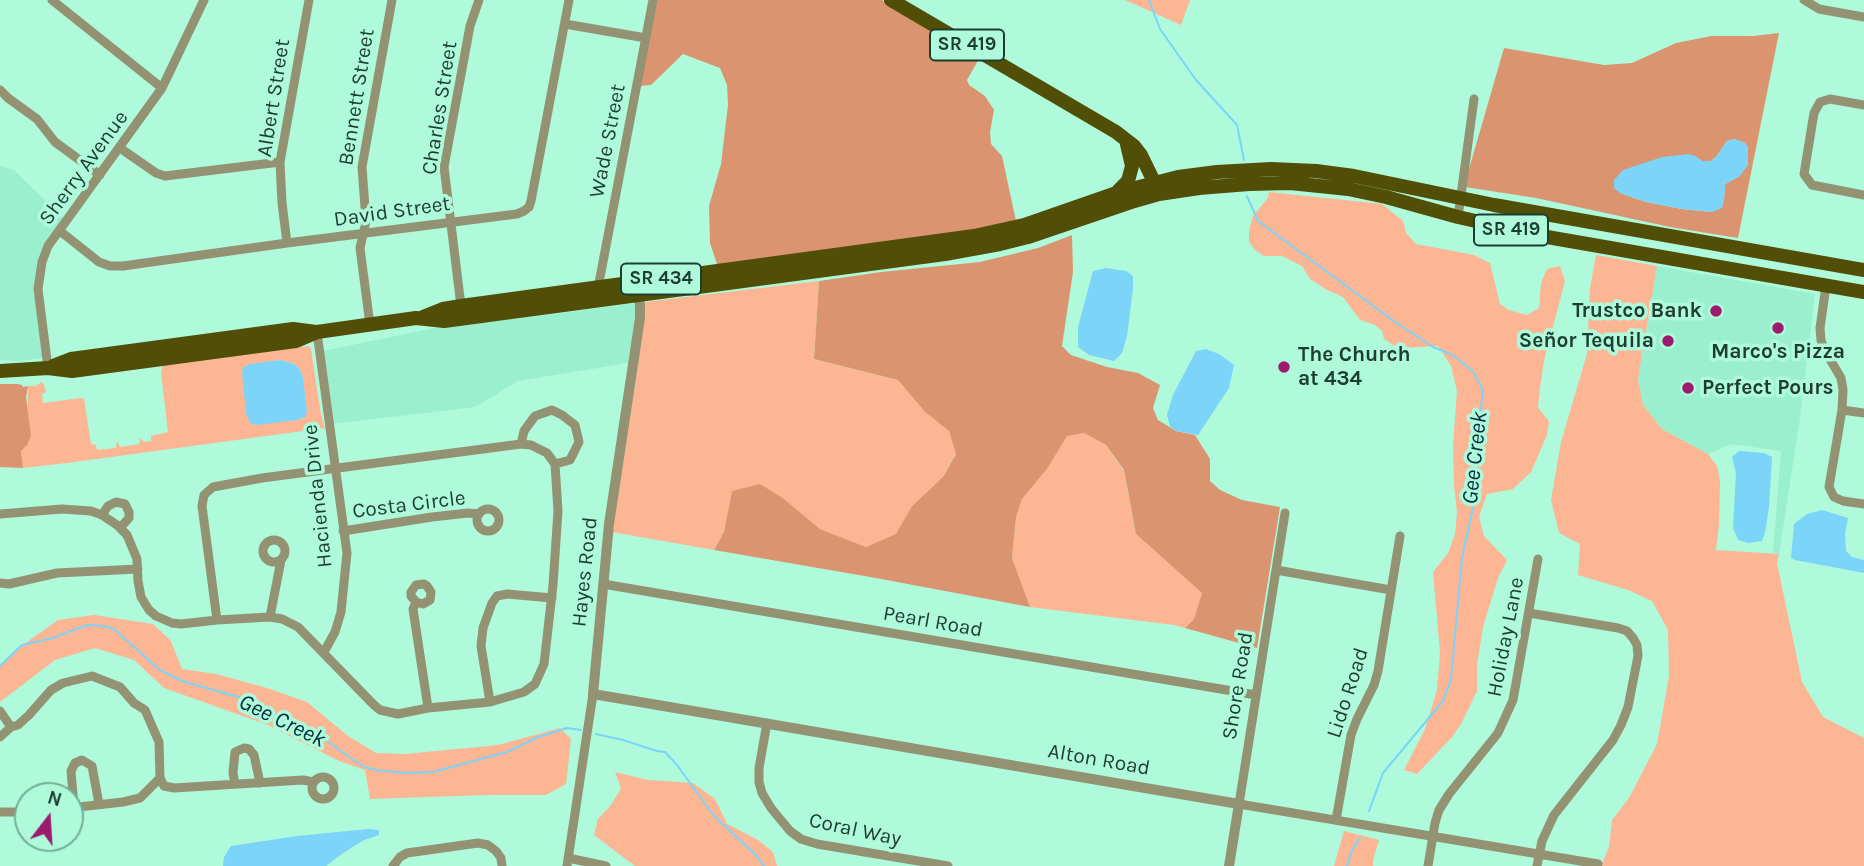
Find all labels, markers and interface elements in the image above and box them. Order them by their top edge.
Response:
street label: Bennett Street [334,27,380,167]
road number: SR 419 [930,30,1004,60]
street label: Albert Street [252,37,296,159]
street label: Charles Street [417,39,463,177]
street label: Wade Street [585,82,631,200]
street label: Sherry Avenue [34,106,134,230]
street label: David Street [332,191,452,233]
road number: SR 419 [1474,214,1548,246]
road number: SR 434 [621,264,701,294]
place label: Trustco Bank [1572,298,1702,324]
marker: Trustco Bank [1708,303,1724,319]
marker: Marco's Pizza [1770,320,1786,336]
place label: Señor Tequila [1519,328,1654,354]
marker: Señor Tequila [1660,333,1676,349]
place label: Marco's Pizza [1711,339,1845,365]
place label: The Church at 434 [1298,342,1411,392]
marker: The Church at 434 [1276,359,1292,375]
place label: Perfect Pours [1702,375,1834,401]
marker: Perfect Pours [1680,380,1696,396]
water label: Gee Creek [1456,410,1494,506]
street label: Hacienda Drive [298,423,338,569]
street label: Costa Circle [351,486,467,524]
street label: Hayes Road [567,516,603,628]
street label: Holiday Lane [1482,575,1530,699]
street label: Pearl Road [881,601,985,643]
street label: Shore Road [1217,630,1259,742]
street label: Lido Road [1322,645,1374,741]
water label: Gee Creek [234,688,330,754]
street label: Alton Road [1046,739,1152,781]
north arrow [14,782,84,852]
text: N [45,786,64,811]
street label: Coral Way [807,808,903,852]

